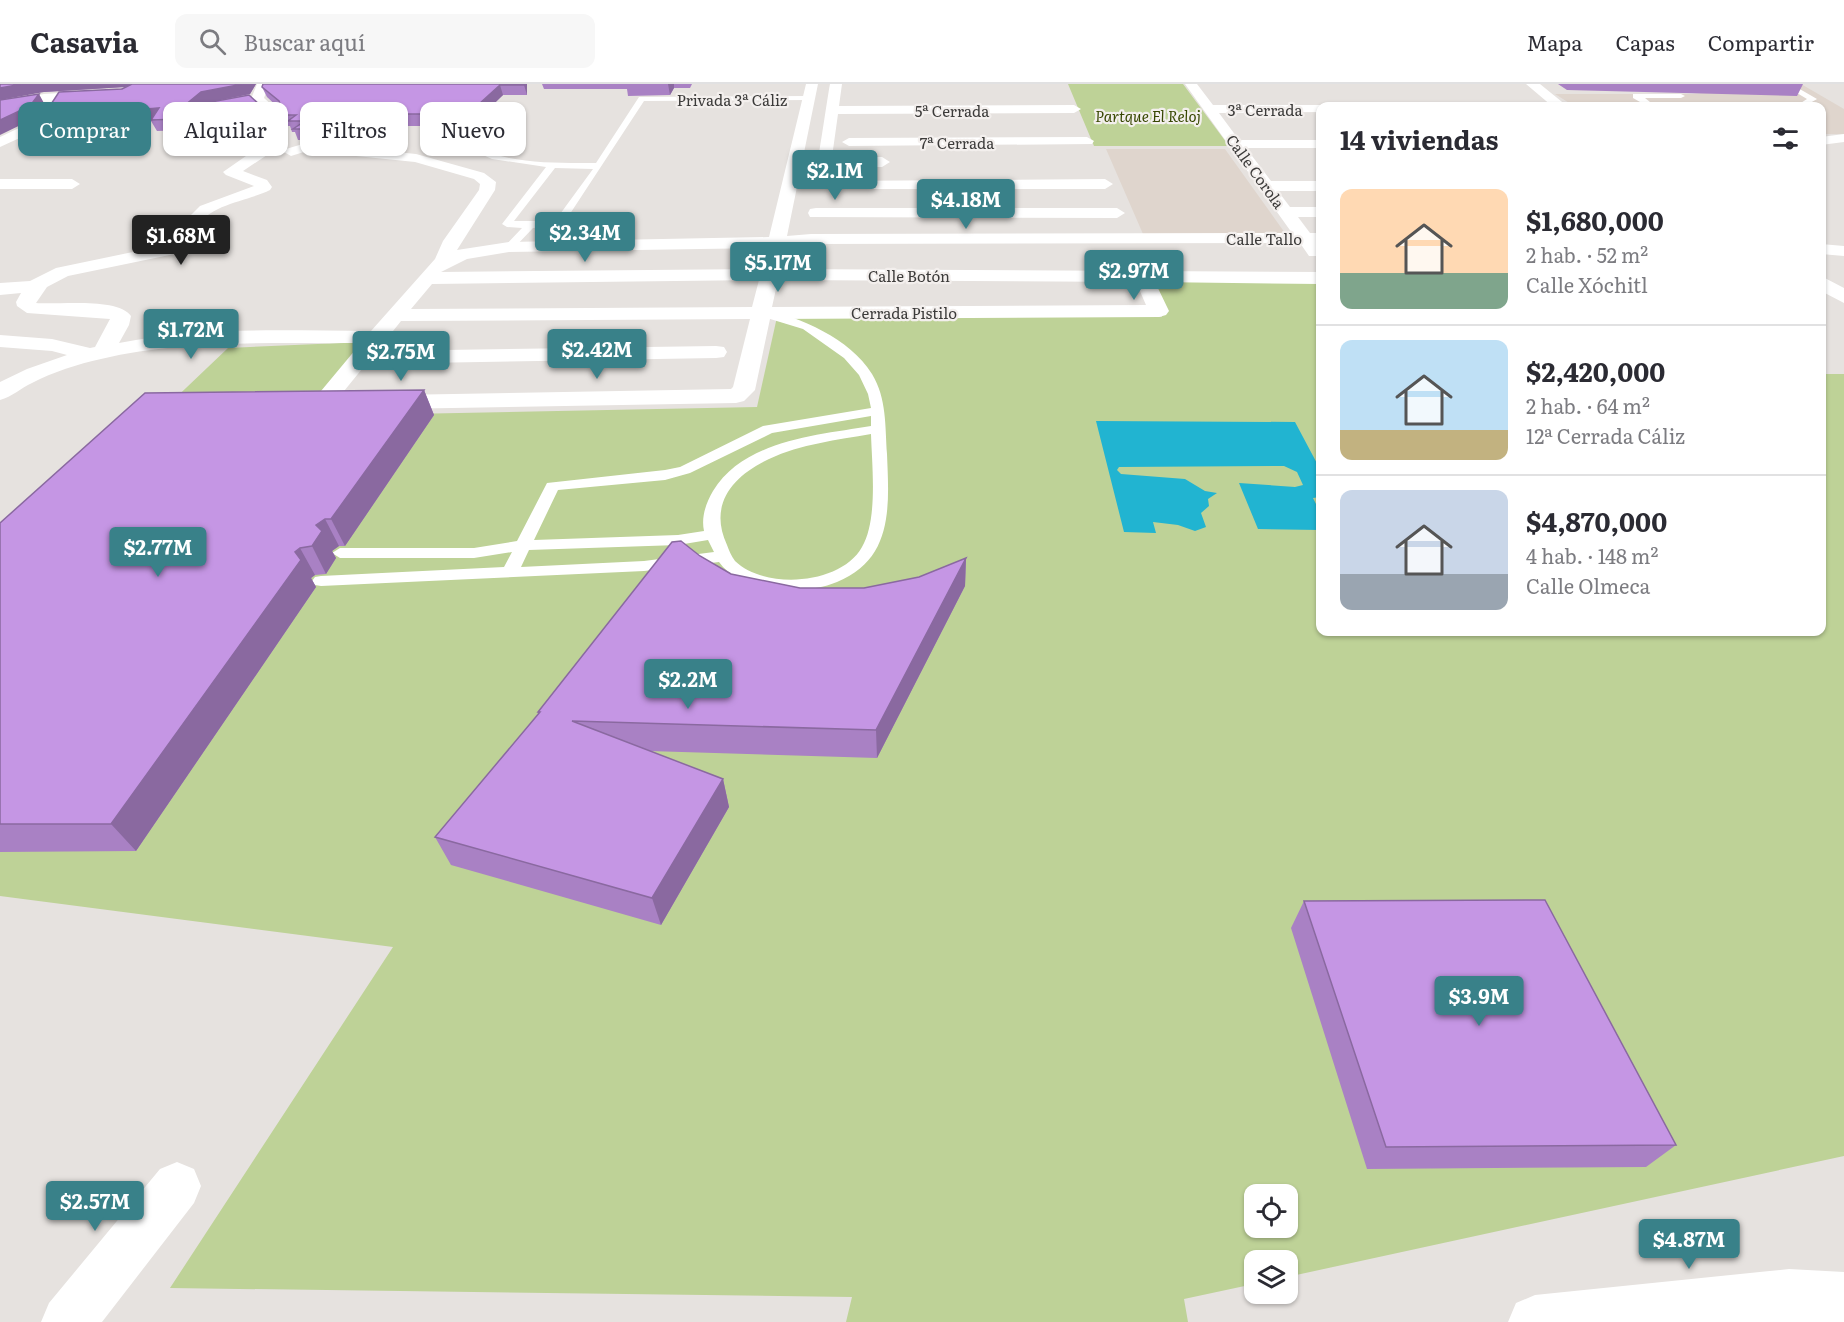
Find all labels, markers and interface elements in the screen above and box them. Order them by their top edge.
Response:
search box [175,14,595,68]
text: Casavia [30,20,139,62]
icon: search [196,25,229,58]
text: Buscar aquí [244,25,365,58]
text: Mapa [1526,26,1583,57]
text: Capas [1616,26,1675,57]
text: Compartir [1708,26,1814,57]
street label: Privada 3ª Cáliz [677,88,787,111]
street label: 3ª Cerrada [1227,98,1303,121]
street label: 5ª Cerrada [915,99,990,122]
chip: Comprar [18,102,151,156]
chip: Alquilar [163,102,288,156]
chip: Filtros [300,102,408,156]
chip: Nuevo [420,102,526,156]
park label: Partque El Reloj [1095,104,1201,127]
text: 14 viviendas [1340,119,1499,158]
icon: filters [1769,122,1802,155]
street label: Calle Corola [1221,129,1291,214]
street label: 7ª Cerrada [920,131,995,154]
pin: $2.1M [793,150,877,201]
text: $2.1M [806,154,864,184]
pin: $4.18M [917,179,1015,230]
text: $4.18M [931,183,1001,213]
text: $1,680,000 [1526,200,1664,239]
pin: $2.34M [536,212,634,263]
icon: home [1388,213,1460,285]
pin: $1.68M [132,215,230,266]
text: $2.34M [549,216,621,246]
text: $1.68M [146,219,216,249]
street label: Calle Tallo [1226,227,1302,250]
text: 2 hab. · 52 m² [1526,239,1648,269]
pin: $5.17M [729,242,827,293]
text: $5.17M [744,246,812,276]
pin: $2.97M [1085,250,1183,301]
text: $2.97M [1098,254,1170,284]
street label: Calle Botón [868,264,950,287]
text: Calle Xóchitl [1526,269,1648,299]
street label: Cerrada Pistilo [851,301,957,324]
pin: $1.72M [142,309,240,360]
text: $1.72M [158,313,224,343]
pin: $2.42M [548,329,646,380]
pin: $2.75M [352,331,450,382]
text: $2.42M [561,333,633,363]
text: $2.75M [367,335,435,365]
text: $2,420,000 [1526,351,1665,390]
icon: home [1388,364,1460,436]
text: 2 hab. · 64 m² [1526,390,1650,420]
text: 12ª Cerrada Cáliz [1526,420,1685,450]
text: $4,870,000 [1526,501,1667,540]
icon: home [1388,514,1460,586]
pin: $2.77M [109,527,207,578]
text: $2.77M [123,531,193,561]
text: 4 hab. · 148 m² [1526,540,1658,570]
text: Calle Olmeca [1526,570,1650,600]
pin: $2.2M [646,659,730,710]
text: $2.2M [658,663,718,693]
pin: $3.9M [1437,976,1521,1027]
text: $3.9M [1449,980,1509,1010]
pin: $2.57M [46,1181,144,1232]
map controls [1244,1184,1298,1304]
button: locate [1244,1184,1298,1238]
text: $2.57M [60,1185,130,1215]
pin: $4.87M [1640,1219,1738,1270]
text: $4.87M [1653,1223,1725,1253]
button: layers [1244,1250,1298,1304]

